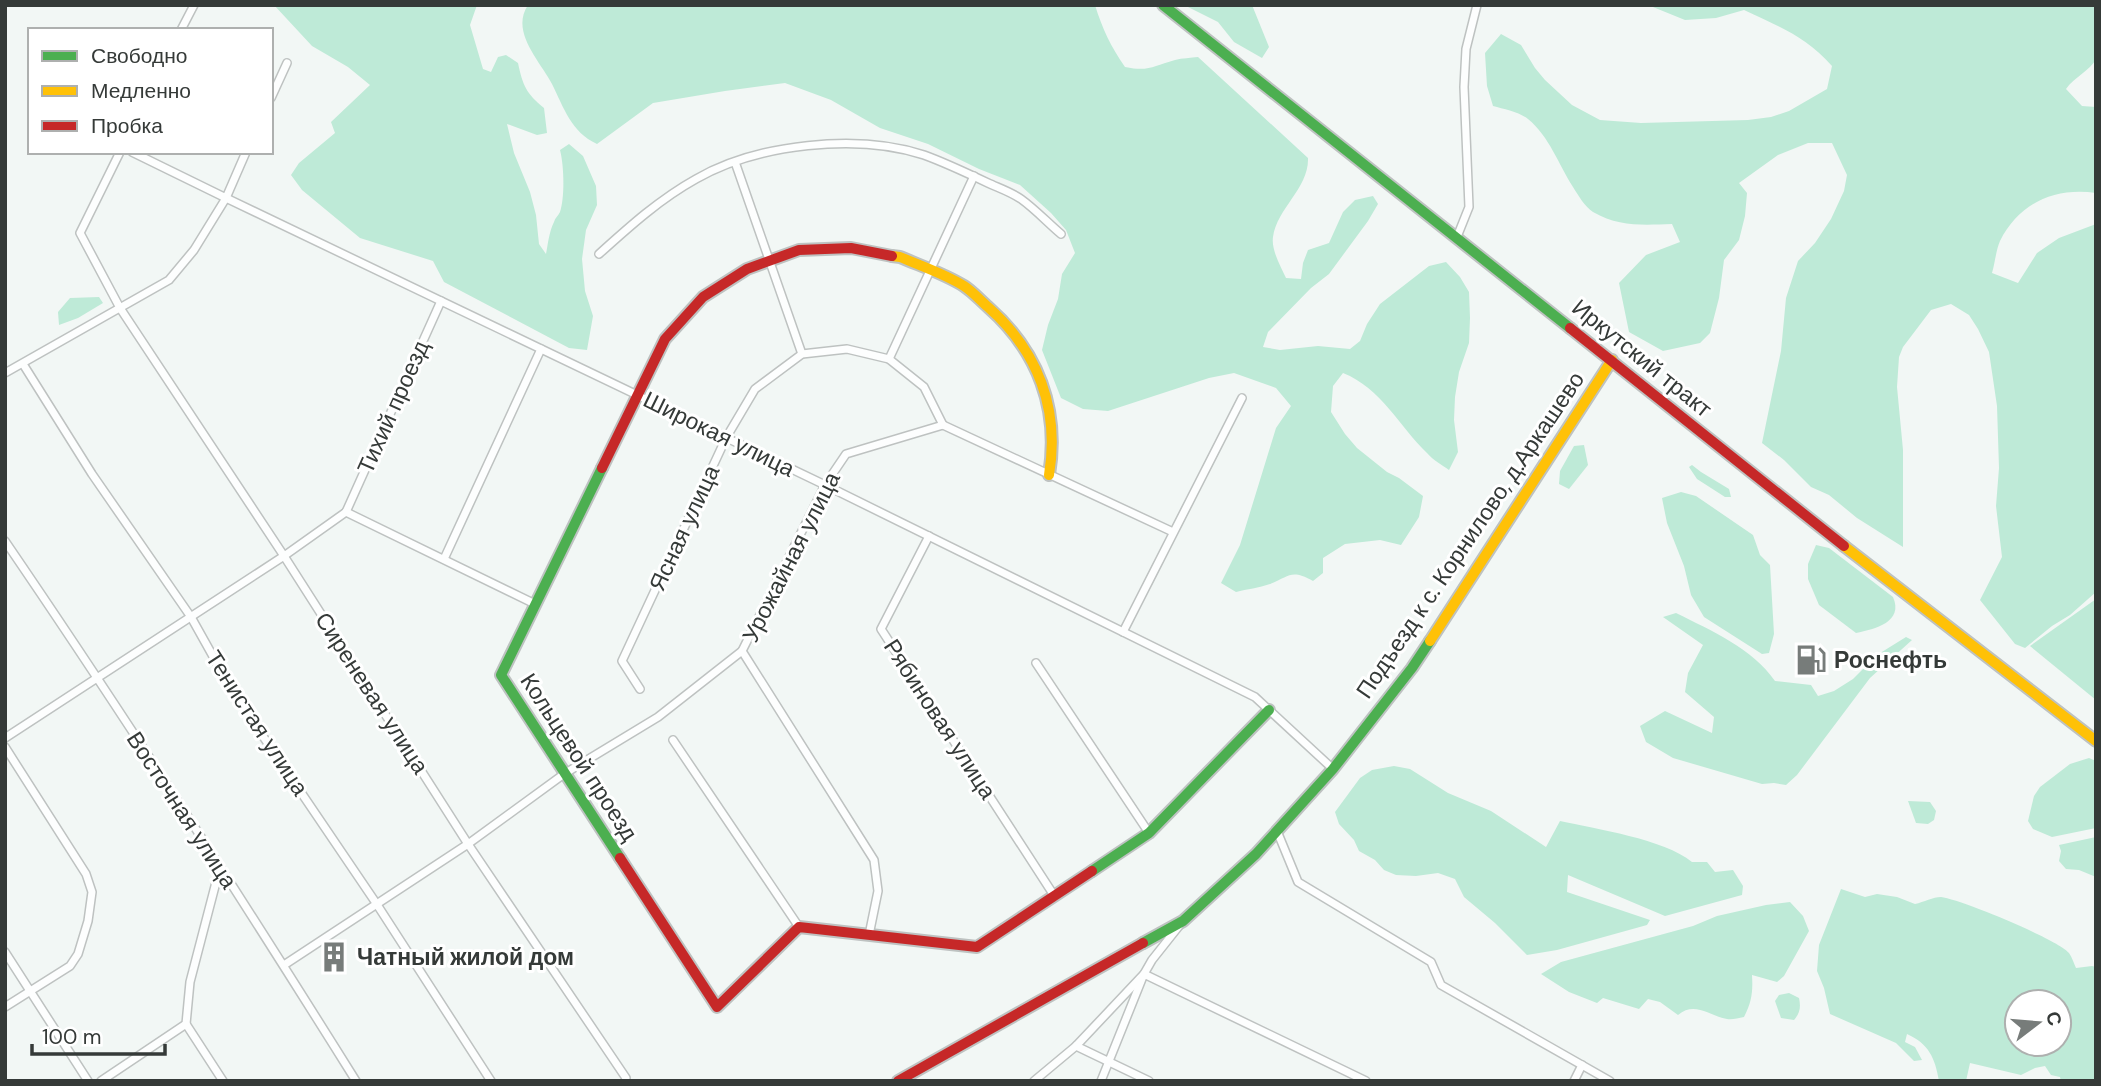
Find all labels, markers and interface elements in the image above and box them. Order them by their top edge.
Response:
legend [28,28,273,154]
text: Свободно [91,42,188,70]
text: Медленно [91,77,191,105]
text: Пробка [91,112,163,140]
street label: Иркутский тракт [1566,292,1719,424]
street label: Тихий проезд [350,335,436,478]
street label: Подъезд к с. Корнилово, д.Аркашево [1349,366,1591,704]
street label: Широкая улица [638,384,800,484]
street label: Ясная улица [642,460,726,596]
street label: Урожайная улица [735,467,847,647]
street label: Сиреневая улица [308,606,436,780]
street label: Рябиновая улица [877,633,1003,805]
fuel station icon: Роснефть [1794,643,1828,677]
street label: Тенистая улица [199,645,315,802]
place label: Роснефть [1834,645,1947,675]
street label: Кольцевой проезд [514,667,645,847]
street label: Восточная улица [120,726,244,894]
building icon: Чатный жилой дом [317,940,351,974]
place label: Чатный жилой дом [357,942,574,972]
north arrow [2003,988,2073,1058]
text: С [2040,1008,2068,1029]
scale bar [32,1012,164,1056]
text: 100 m [42,1023,102,1051]

